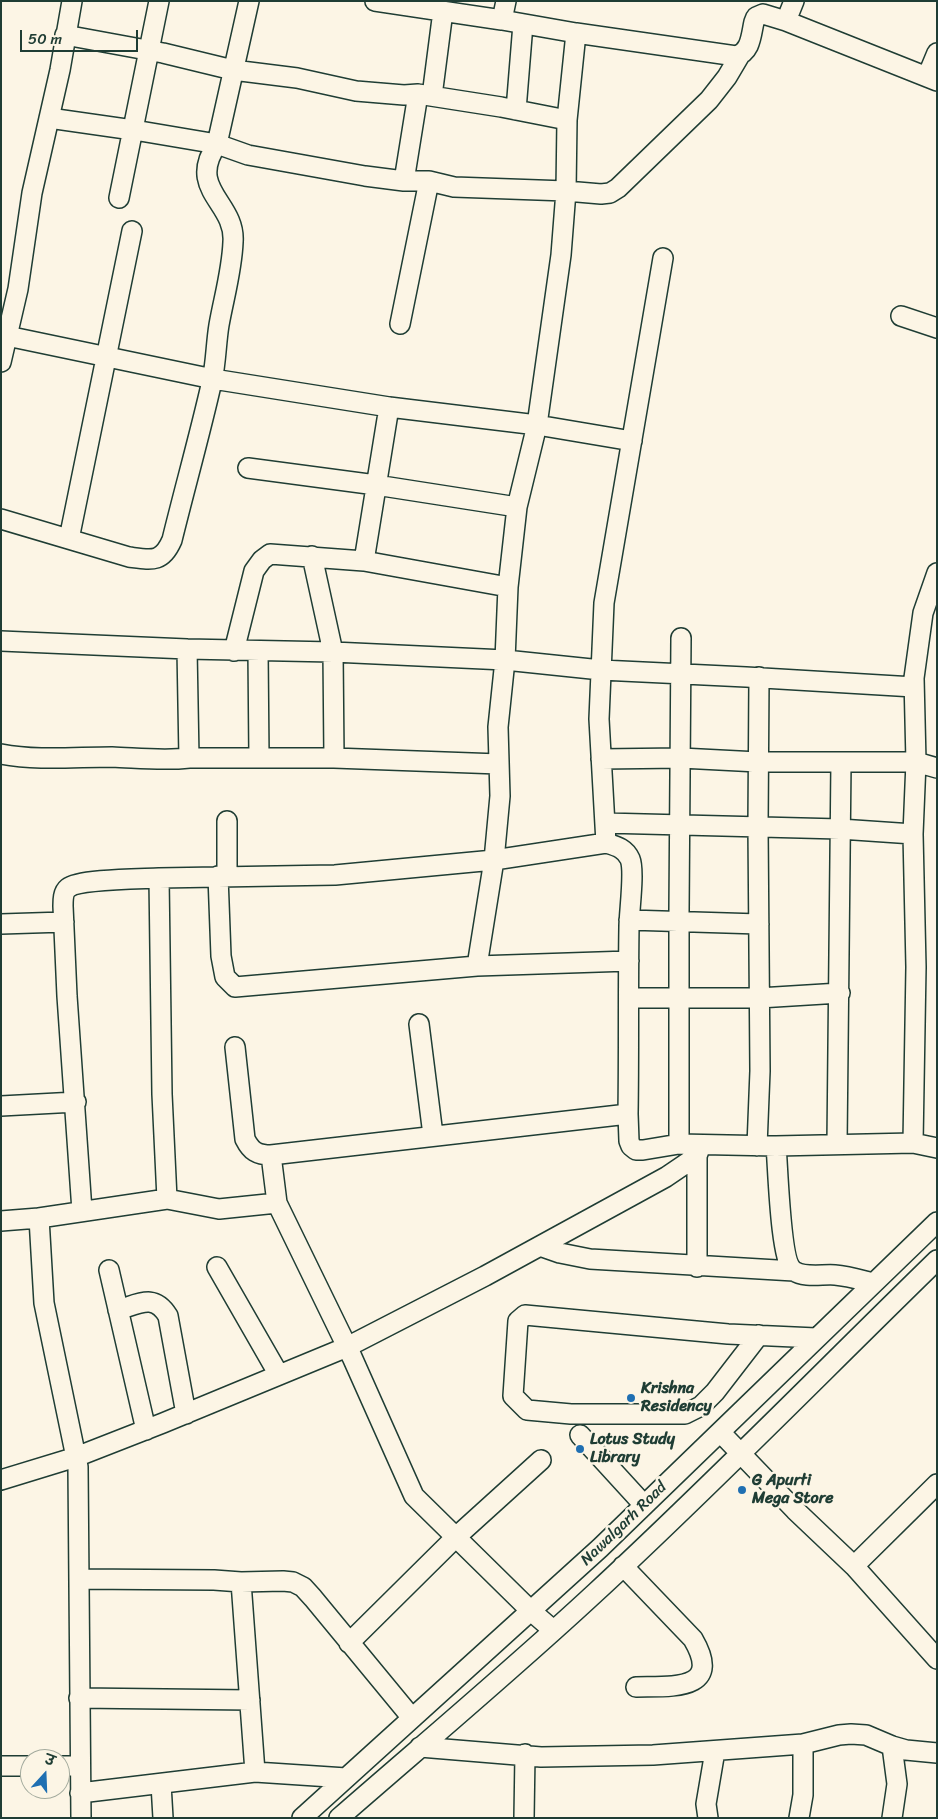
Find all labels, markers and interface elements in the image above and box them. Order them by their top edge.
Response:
scale bar [22,20,140,52]
text: 50 m [28,26,62,52]
place label: Krishna Residency [641,1379,712,1417]
marker: Krishna Residency [625,1392,637,1404]
place label: Lotus Study Library [590,1430,675,1468]
marker: Lotus Study Library [574,1443,586,1455]
place label: G Apurti Mega Store [752,1471,834,1509]
street label: Nawalgarh Road [577,1478,671,1570]
marker: G Apurti Mega Store [736,1484,748,1496]
text: उ [41,1747,59,1774]
north arrow [20,1749,70,1799]

